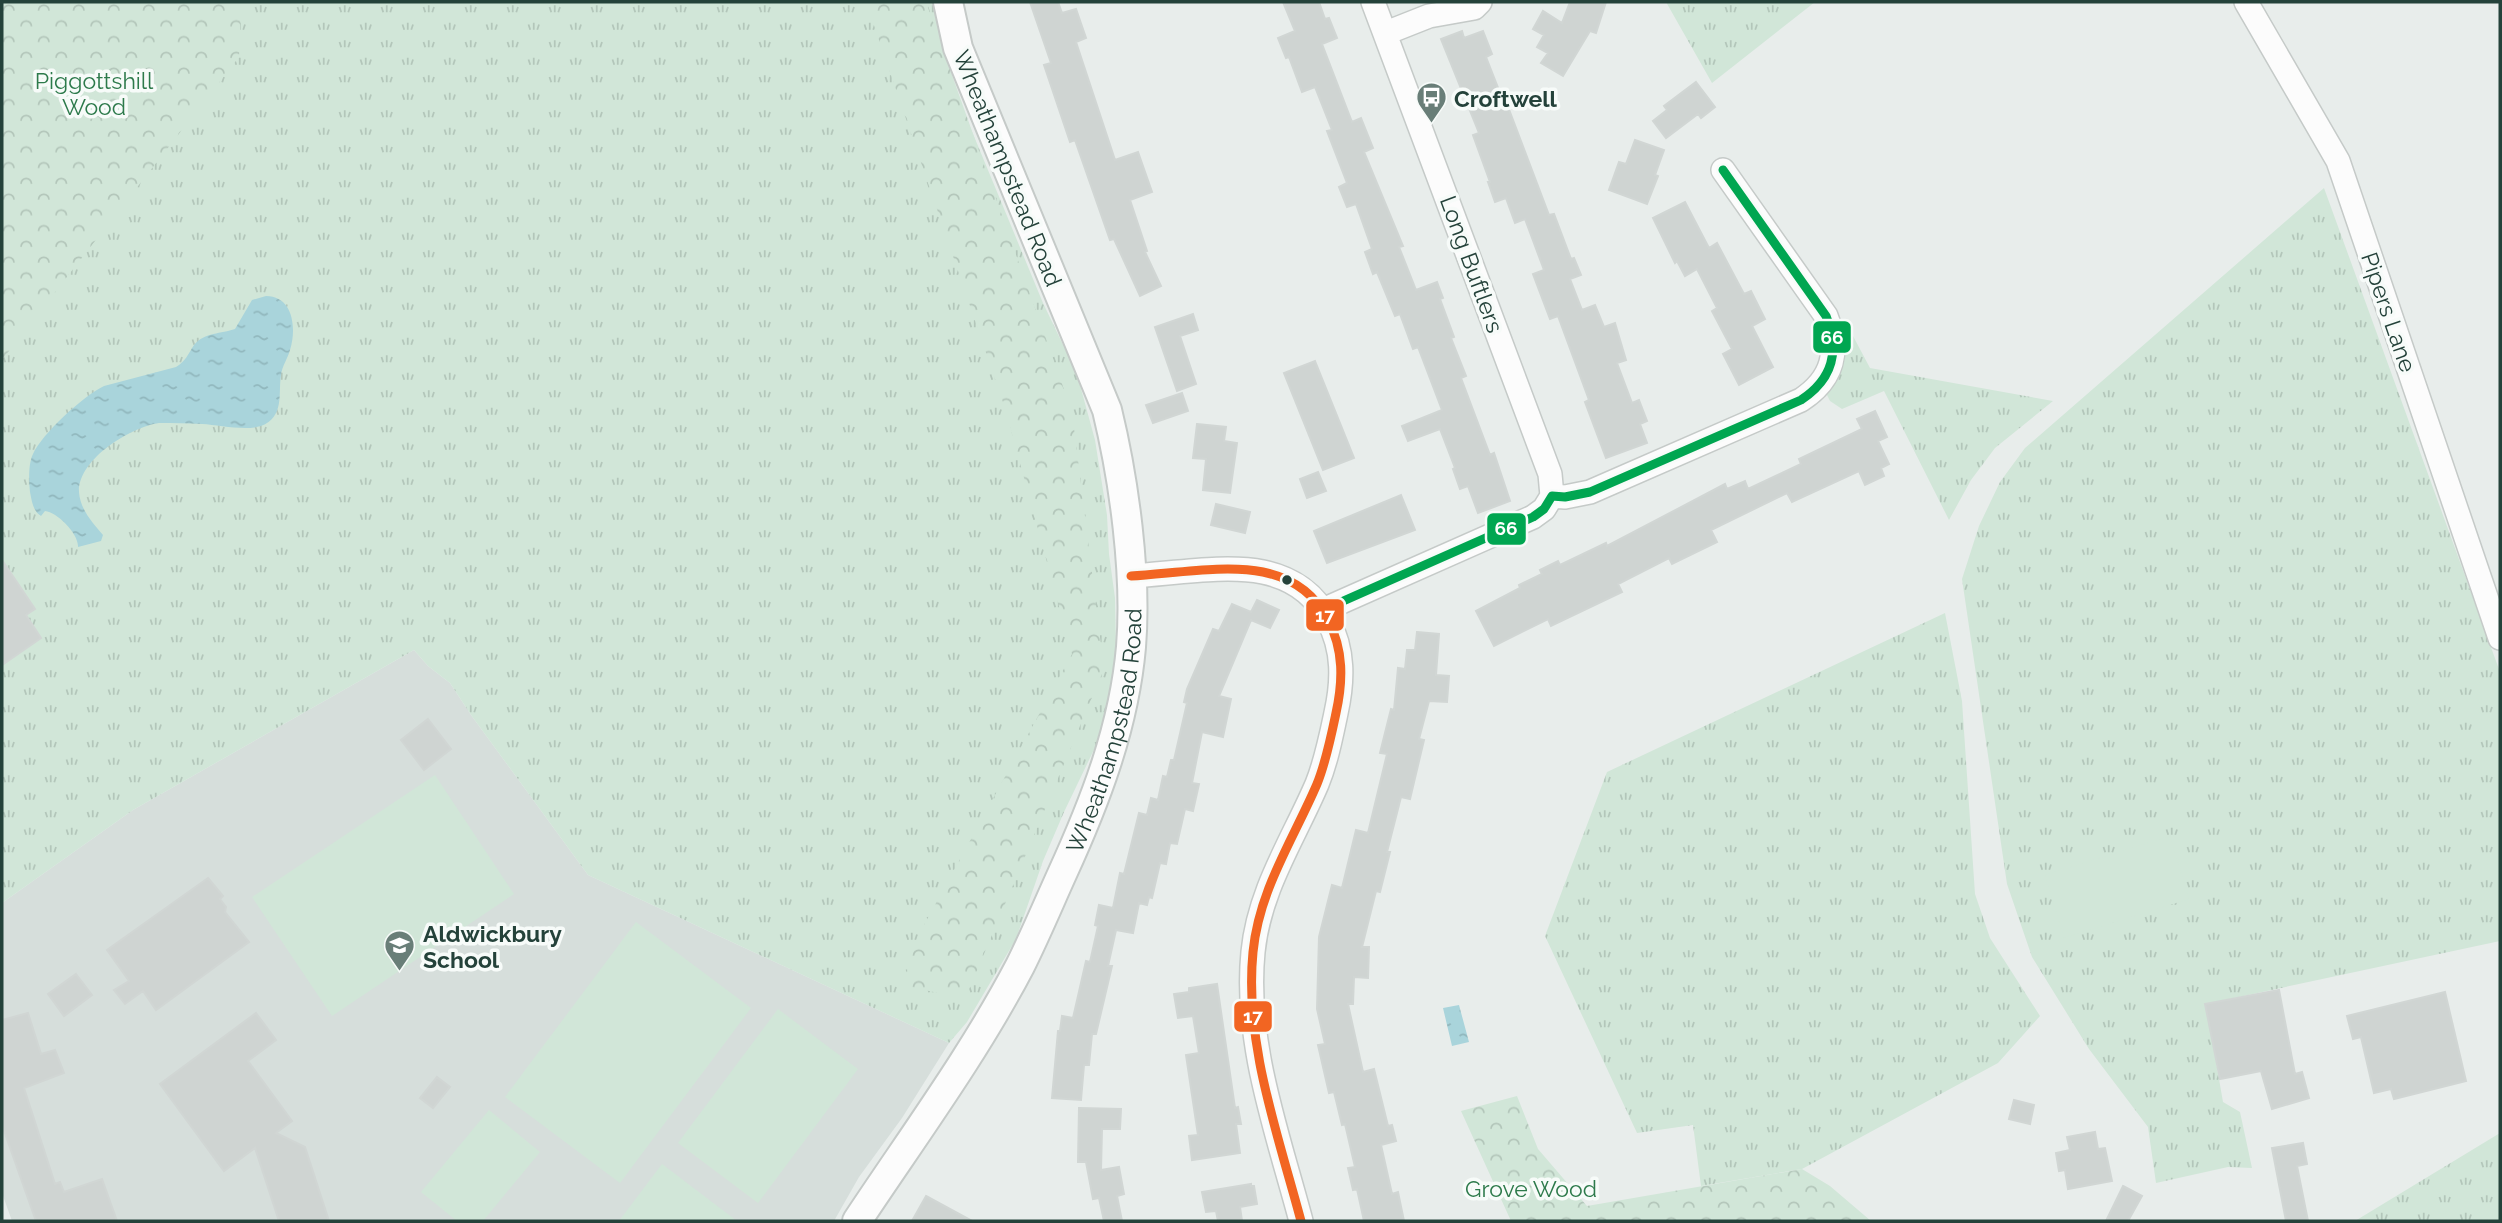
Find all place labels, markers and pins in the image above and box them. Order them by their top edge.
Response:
bus stop icon: Croftwell [1414,81,1448,125]
place label: Croftwell [1454,85,1558,112]
unlabelled marker [1280,573,1294,587]
place label: Aldwickbury School [423,920,562,973]
school or university icon: Aldwickbury School [383,929,417,973]

